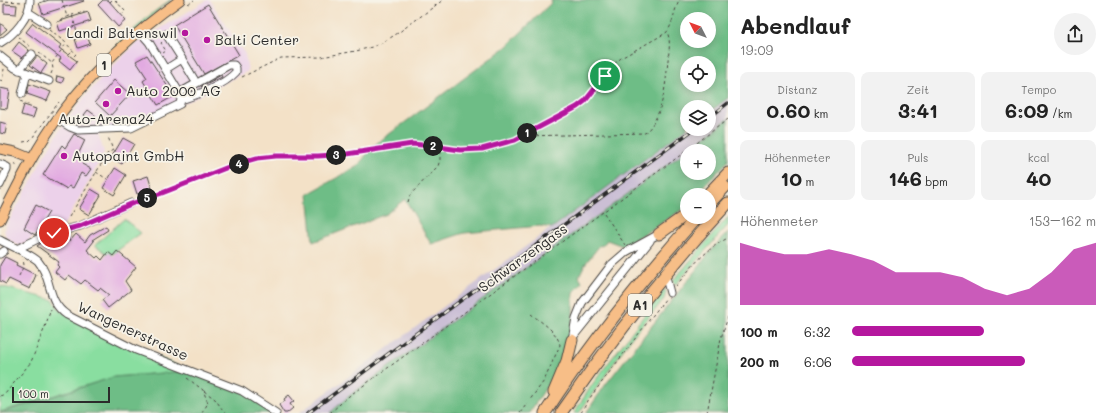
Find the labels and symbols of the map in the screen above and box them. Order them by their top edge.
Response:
north arrow [680,12,716,48]
place label: Landi Baltenswil [67,23,177,42]
marker: Landi Baltenswil [180,28,190,38]
place label: Balti Center [215,30,299,49]
marker: Balti Center [202,35,212,45]
road number: 1 [97,54,111,76]
pin [588,59,622,93]
place label: Auto 2000 AG [126,81,221,100]
marker: Auto 2000 AG [113,86,123,96]
marker: Auto-Arena24 [101,99,111,109]
place label: Auto-Arena24 [58,109,155,128]
pin: 1 [517,123,537,143]
pin: 2 [423,136,443,156]
pin: 3 [326,145,346,165]
place label: Autopaint GmbH [72,146,184,165]
marker: Autopaint GmbH [59,151,69,161]
pin: 4 [229,154,249,174]
pin: 5 [137,188,157,208]
pin [37,216,71,250]
street label: Schwarzengass [475,219,571,296]
road number: A1 [628,294,652,316]
street label: Wangenerstrasse [75,297,192,365]
scale bar [12,385,110,404]

